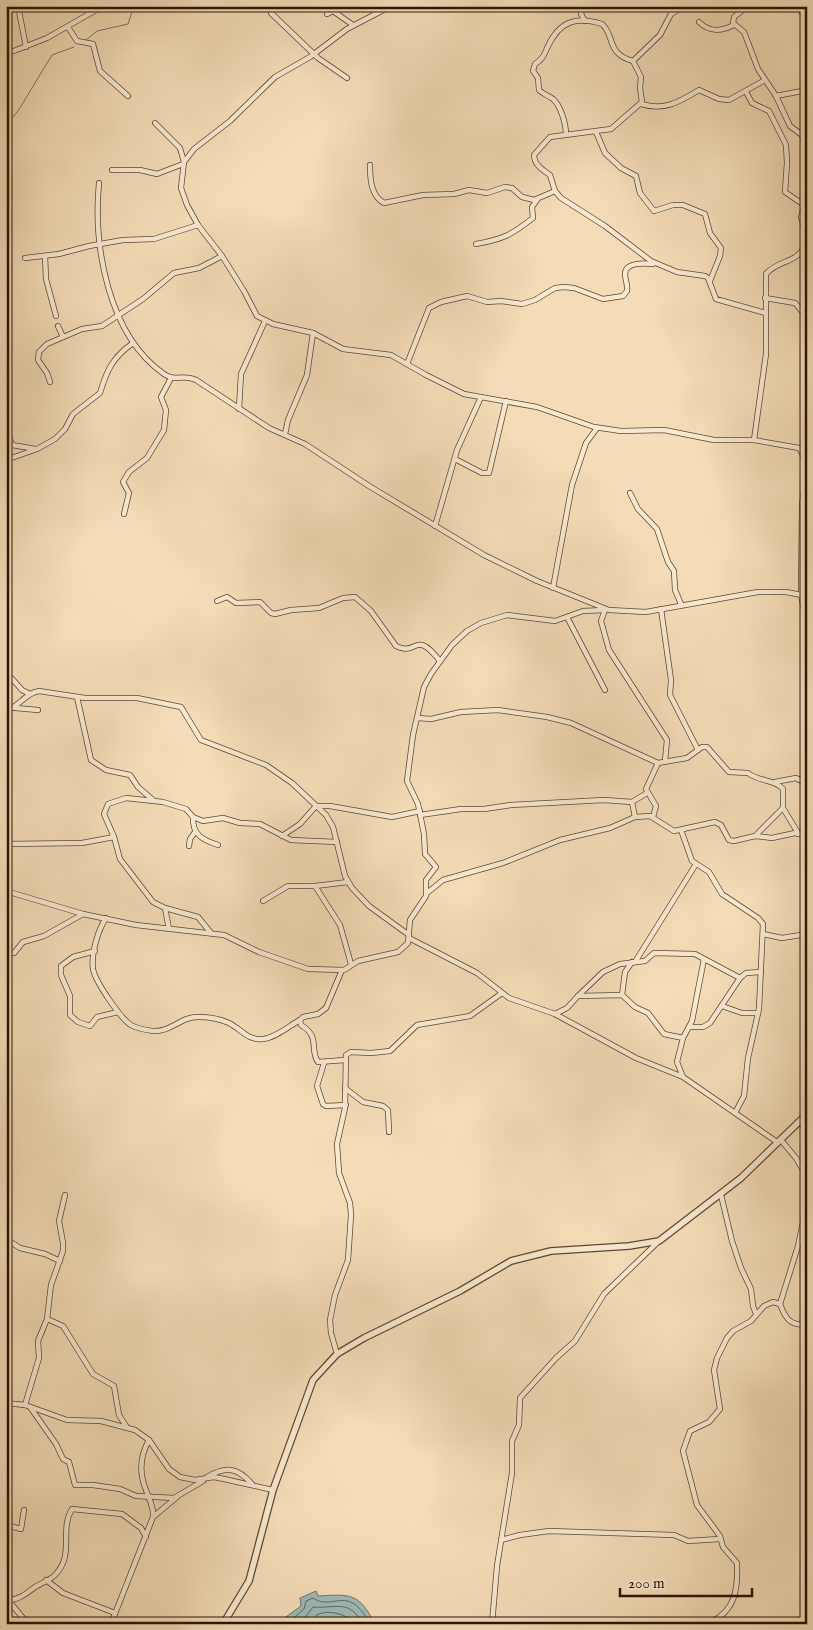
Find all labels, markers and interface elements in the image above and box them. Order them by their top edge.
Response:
scale bar [620,1565,753,1597]
text: 200 m [628,1574,665,1593]

